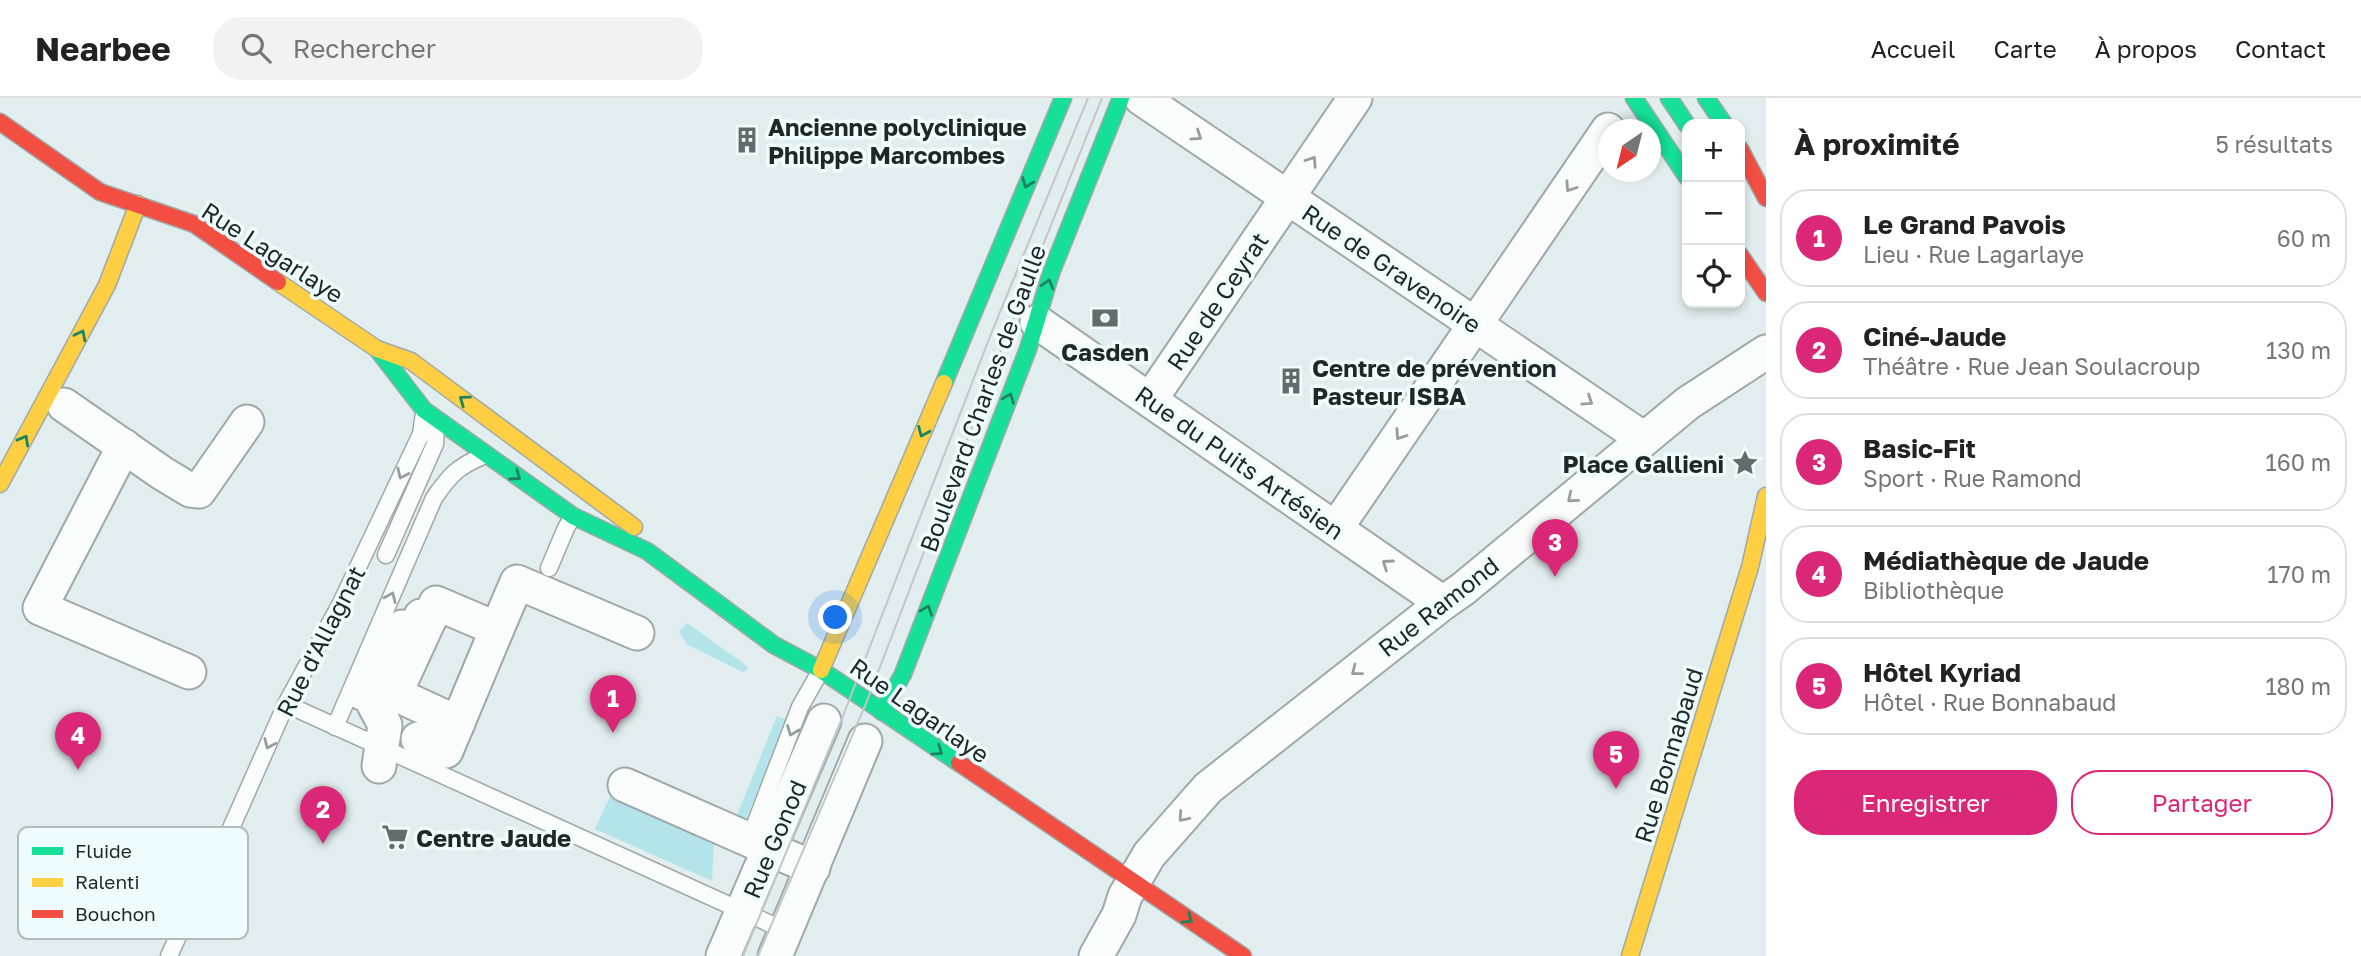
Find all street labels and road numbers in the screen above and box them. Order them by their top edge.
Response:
street label: Rue Lagarlaye [197,195,349,309]
street label: Rue de Gravenoire [1297,197,1487,339]
street label: Rue de Ceyrat [1160,226,1274,376]
street label: Boulevard Charles de Gaulle [913,240,1051,556]
street label: Rue du Puits Artésien [1130,379,1350,545]
street label: Rue Ramond [1372,550,1504,662]
street label: Rue d'Allagnat [270,561,370,721]
street label: Rue Lagarlaye [845,651,995,769]
street label: Rue Bonnabaud [1628,664,1708,846]
street label: Rue Gonod [736,776,812,902]

